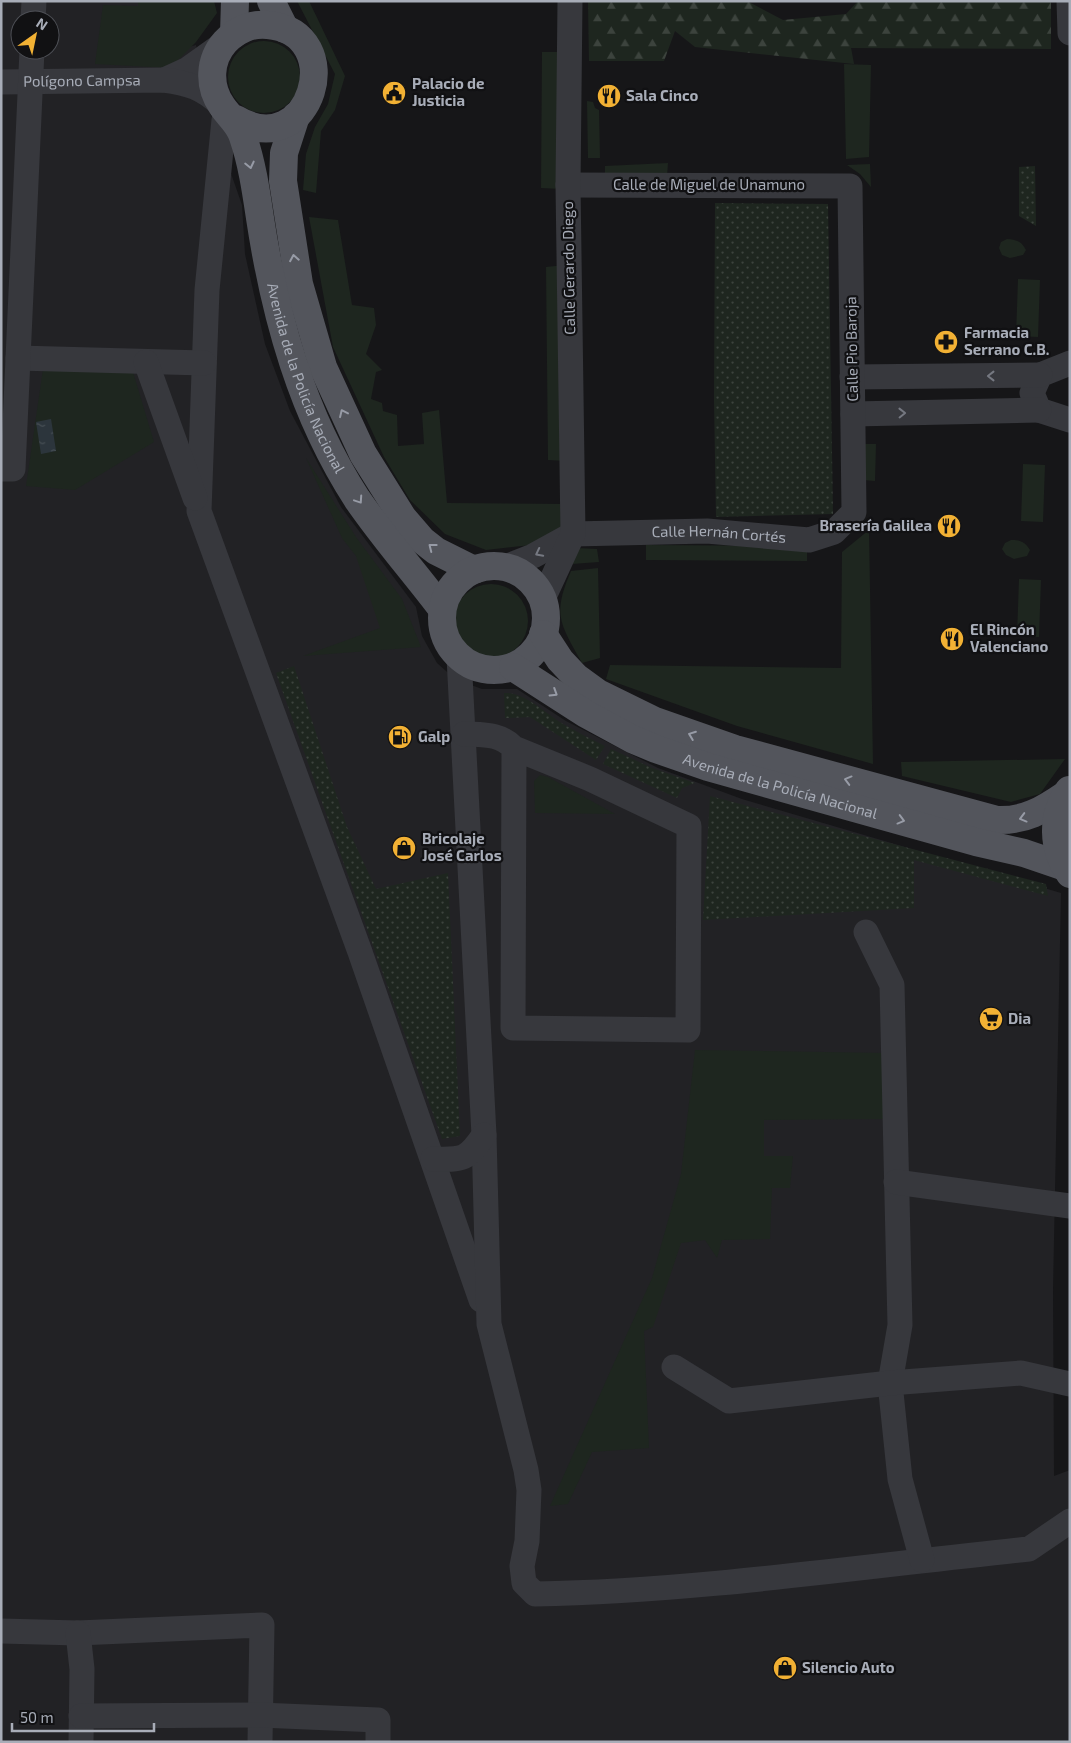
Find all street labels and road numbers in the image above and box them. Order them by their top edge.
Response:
street label: Polígono Campsa [23,70,141,90]
street label: Calle de Miguel de Unamuno [613,175,805,193]
street label: Calle Gerardo Diego [558,201,578,335]
street label: Avenida de la Policía Nacional [264,281,350,476]
street label: Calle Pio Baroja [841,296,862,402]
street label: Calle Hernán Cortés [651,521,787,546]
street label: Avenida de la Policía Nacional [681,749,880,822]

